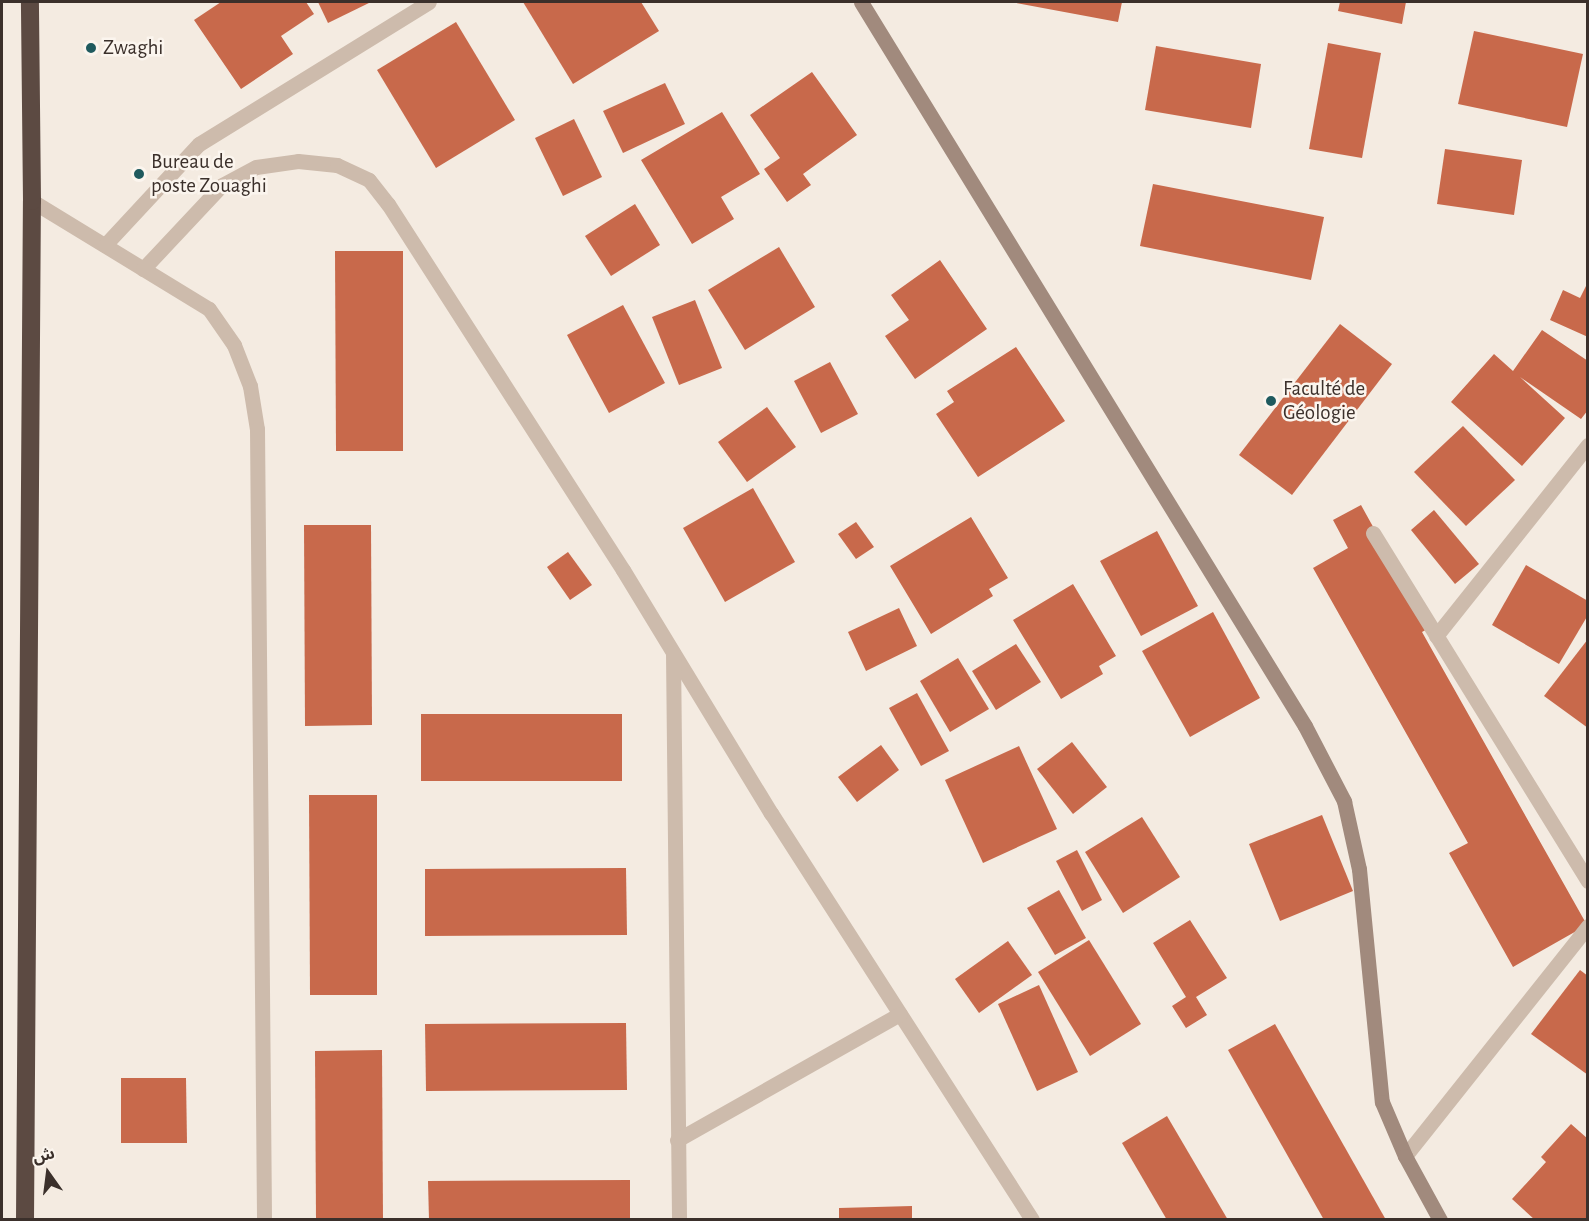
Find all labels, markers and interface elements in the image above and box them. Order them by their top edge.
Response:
place label: Zwaghi [103,35,163,61]
marker: Zwaghi [84,41,98,55]
place label: Bureau de poste Zouaghi [151,149,267,199]
marker: Bureau de poste Zouaghi [132,167,146,181]
place label: Faculté de Géologie [1283,376,1365,426]
marker: Faculté de Géologie [1264,394,1278,408]
north arrow [18,1143,78,1203]
text: ش [31,1145,56,1166]

